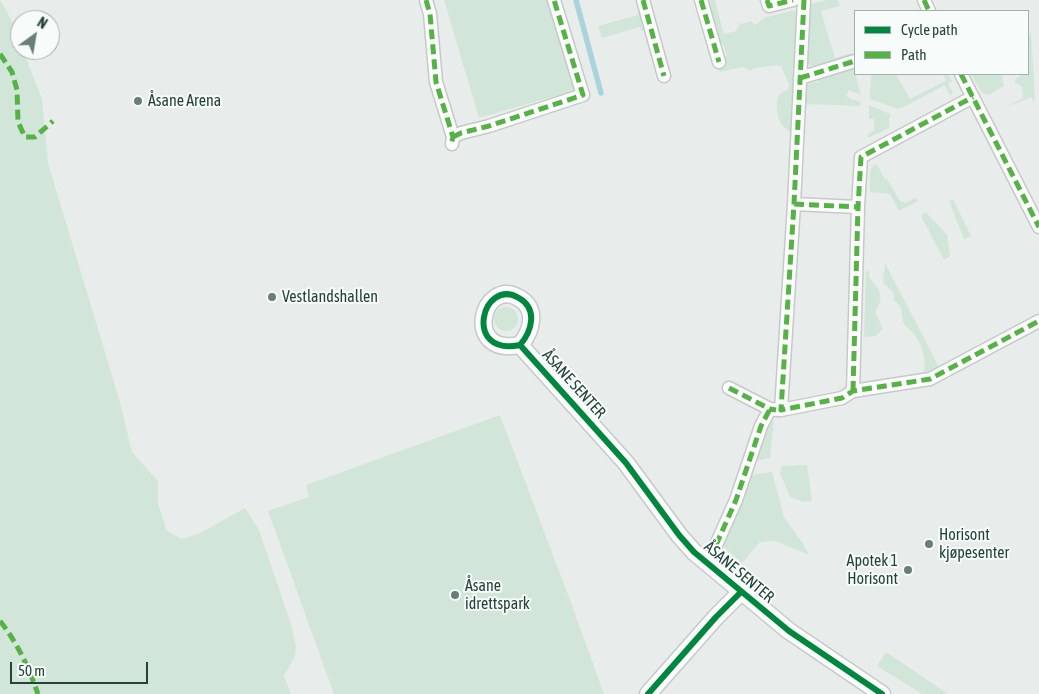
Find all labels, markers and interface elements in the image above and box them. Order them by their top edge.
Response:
north arrow [10,10,60,60]
legend [854,10,1029,75]
text: N [35,14,50,32]
text: Cycle path [901,21,958,38]
text: Path [901,46,927,63]
place label: Åsane Arena [148,91,221,111]
marker: Åsane Arena [132,95,144,107]
place label: Vestlandshallen [282,287,378,307]
marker: Vestlandshallen [266,291,278,303]
street label: ÅSANE SENTER [538,346,610,422]
place label: Horisont kjøpesenter [939,525,1009,563]
street label: ÅSANE SENTER [700,537,778,607]
marker: Horisont kjøpesenter [923,538,935,550]
place label: Apotek 1 Horisont [847,551,898,589]
marker: Apotek 1 Horisont [902,564,914,576]
place label: Åsane idrettspark [465,576,530,614]
marker: Åsane idrettspark [449,589,461,601]
scale bar [12,652,150,684]
text: 50 m [18,662,45,679]

